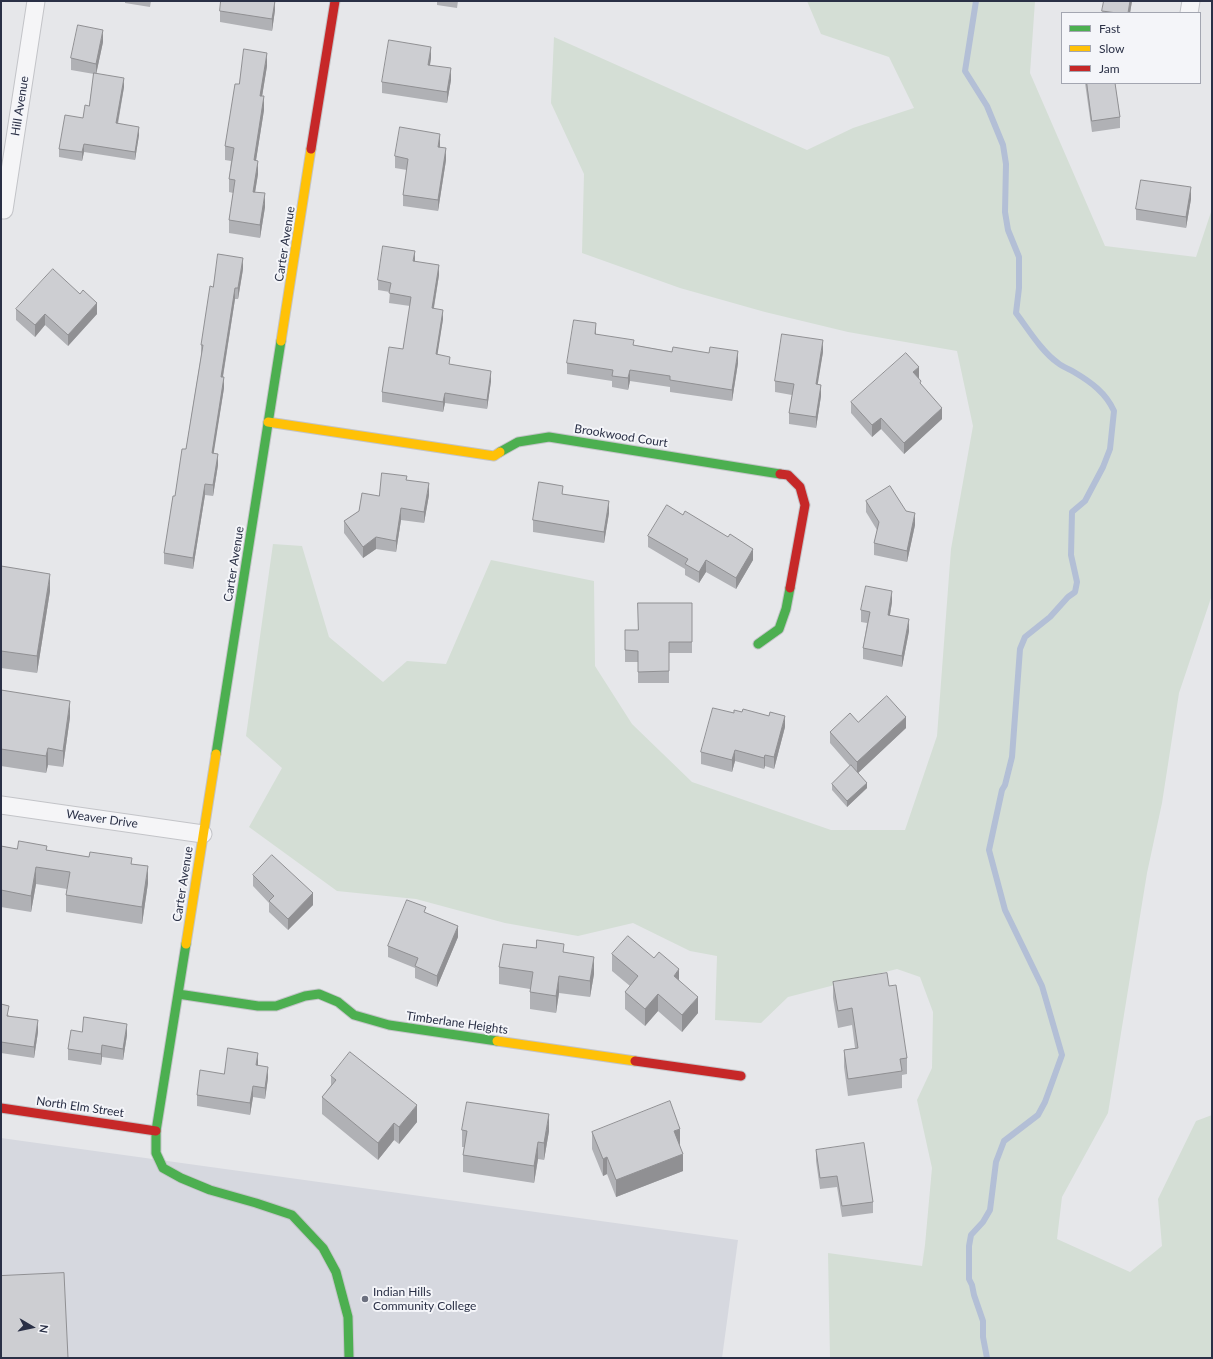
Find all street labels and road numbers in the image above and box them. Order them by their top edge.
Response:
street label: Hill Avenue [8,75,32,137]
street label: Carter Avenue [272,205,298,283]
street label: Brookwood Court [573,422,669,450]
street label: Carter Avenue [221,525,247,603]
street label: Weaver Drive [65,807,139,831]
street label: Carter Avenue [170,845,196,923]
street label: Timberlane Heights [405,1009,509,1037]
street label: North Elm Street [35,1094,125,1120]

